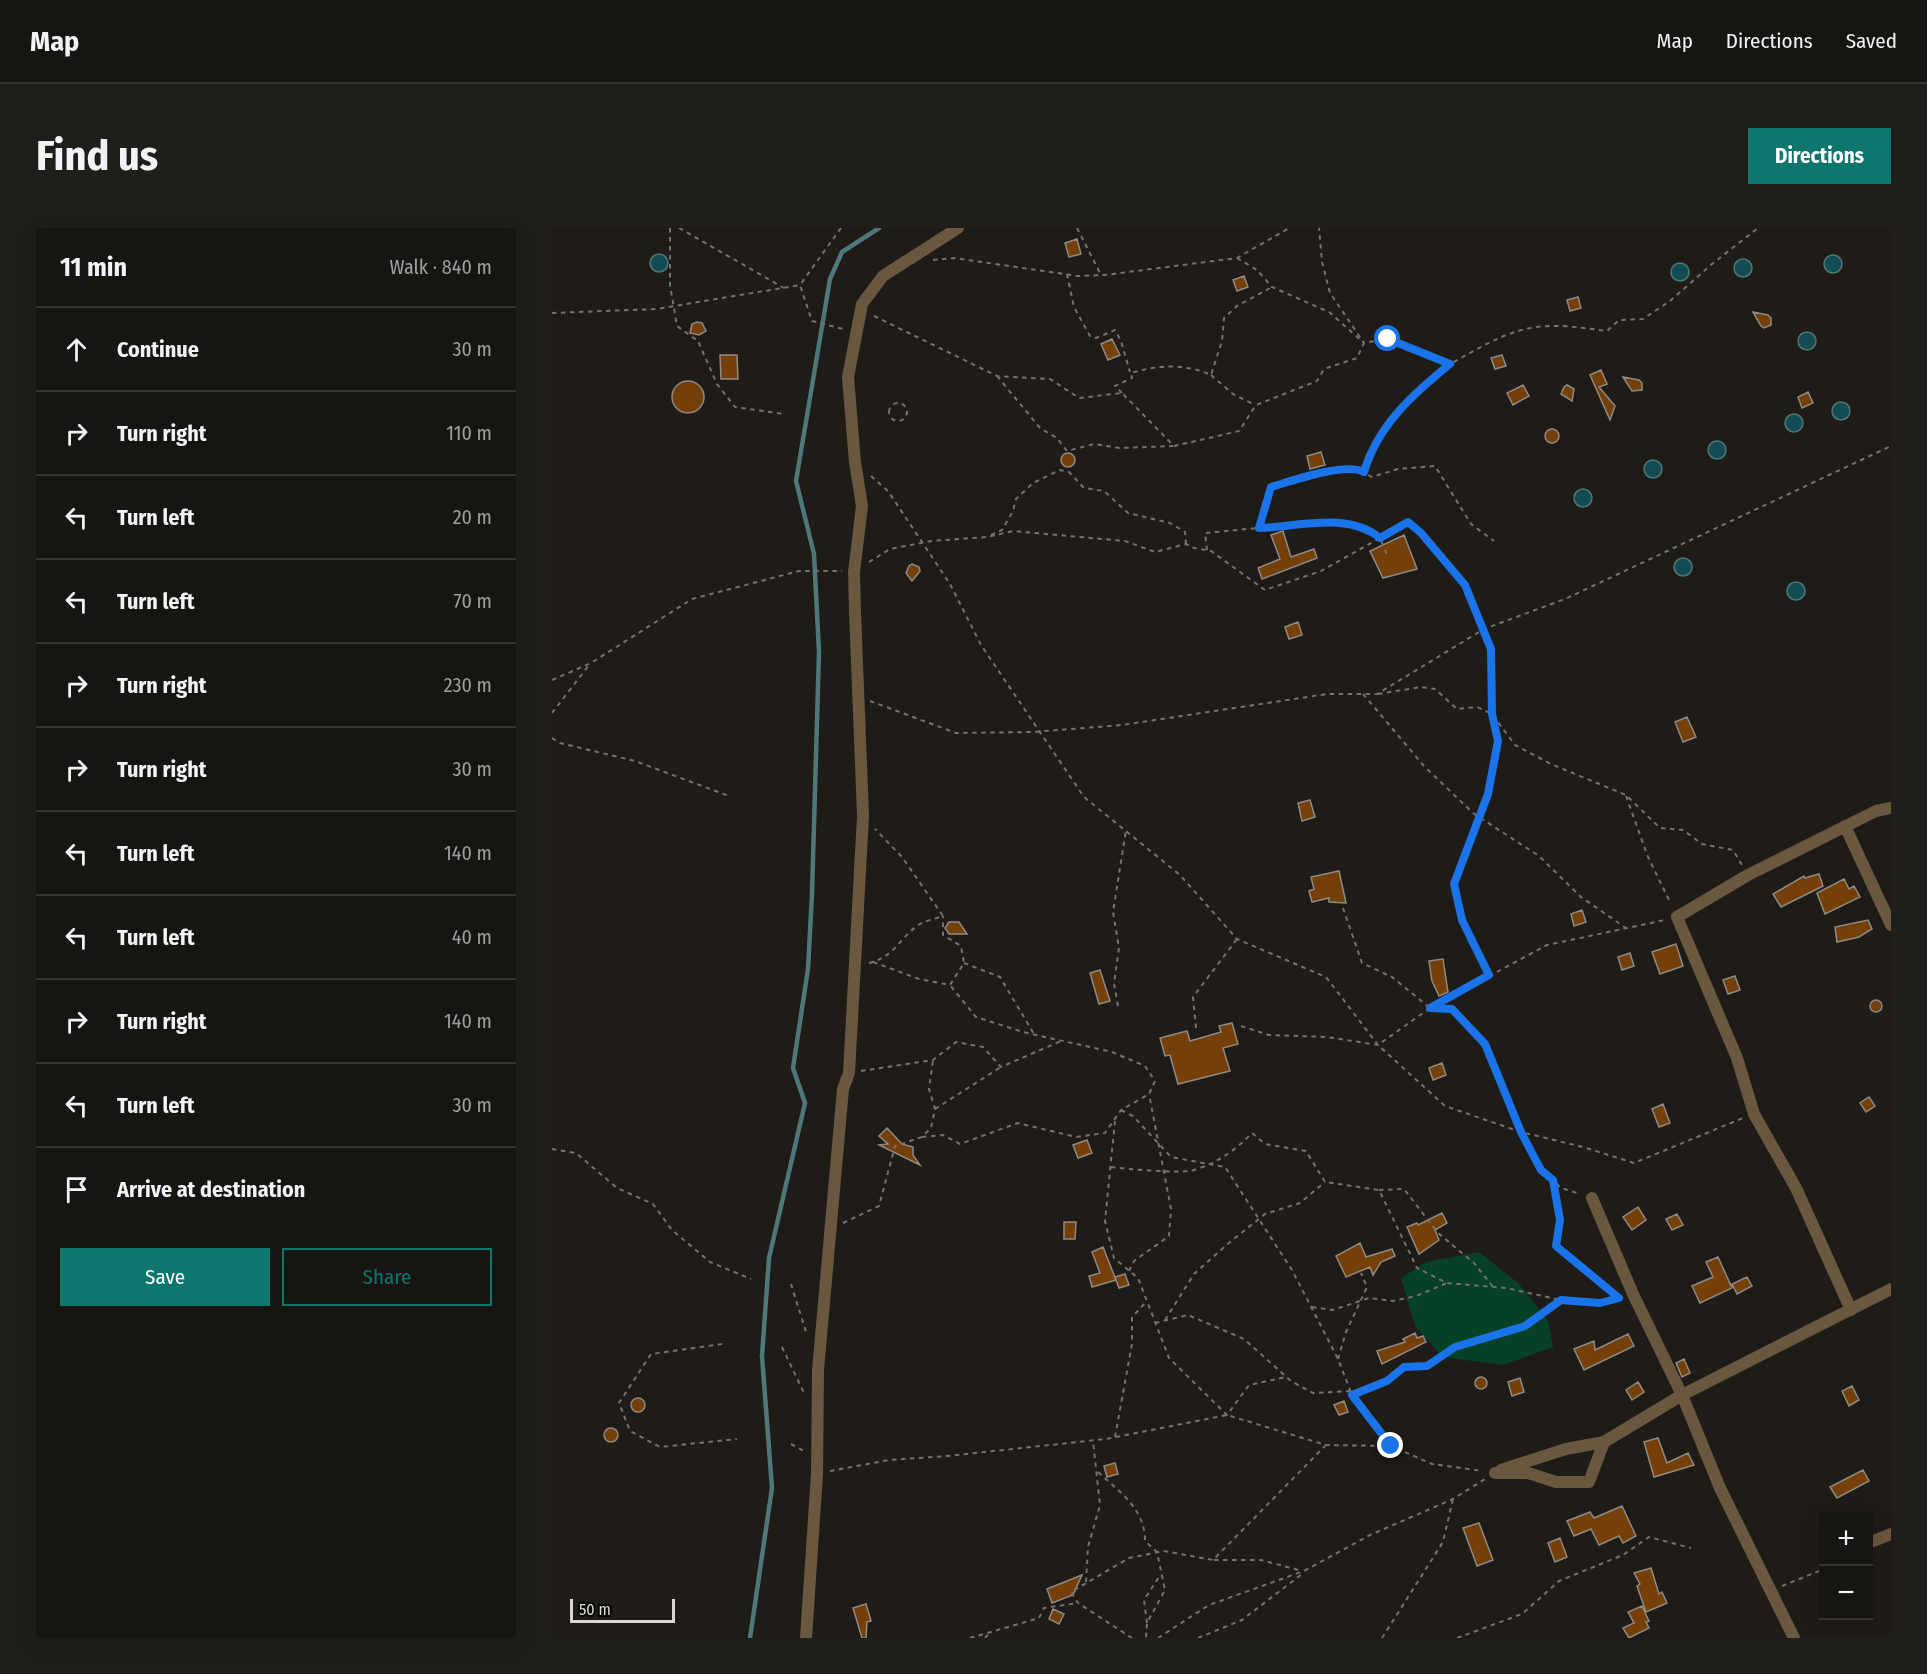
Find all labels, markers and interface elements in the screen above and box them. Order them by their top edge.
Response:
text: Map [30,25,79,58]
text: Map [1656,28,1693,54]
text: Directions [1726,28,1813,54]
text: Saved [1846,28,1897,54]
button: Directions [1748,128,1891,184]
text: Find us [36,131,158,181]
text: 11 min [60,252,127,283]
text: Walk · 840 m [390,255,492,279]
route start [1374,325,1400,351]
icon: ahead [60,333,93,366]
text: Continue [117,336,199,363]
text: 30 m [452,337,492,361]
icon: right [60,417,93,450]
text: Turn right [117,420,206,447]
text: 110 m [446,421,492,445]
icon: left [60,501,93,534]
text: Turn left [117,504,195,531]
text: 20 m [453,505,492,529]
icon: left [60,585,93,618]
text: Turn left [117,588,195,615]
text: 70 m [454,589,492,613]
icon: right [60,669,93,702]
text: Turn right [117,672,206,699]
text: 230 m [444,673,492,697]
icon: right [60,753,93,786]
text: Turn right [117,756,206,783]
text: 30 m [452,757,492,781]
icon: left [60,837,93,870]
text: Turn left [117,840,195,867]
text: 140 m [444,841,492,865]
icon: left [60,921,93,954]
text: Turn left [117,924,195,951]
text: 40 m [452,925,492,949]
icon: right [60,1005,93,1038]
text: Turn right [117,1008,206,1035]
text: 140 m [444,1009,492,1033]
icon: left [60,1089,93,1122]
text: Turn left [117,1092,195,1119]
text: 30 m [452,1093,492,1117]
icon: arrive [60,1173,93,1206]
text: Arrive at destination [117,1176,305,1203]
button: Save [60,1248,270,1306]
button: Share [282,1248,492,1306]
route end [1377,1432,1403,1458]
map controls [1819,1512,1873,1620]
button: + [1819,1512,1873,1566]
button: − [1819,1566,1873,1620]
scale bar [570,1596,675,1624]
text: 50 m [579,1600,611,1619]

